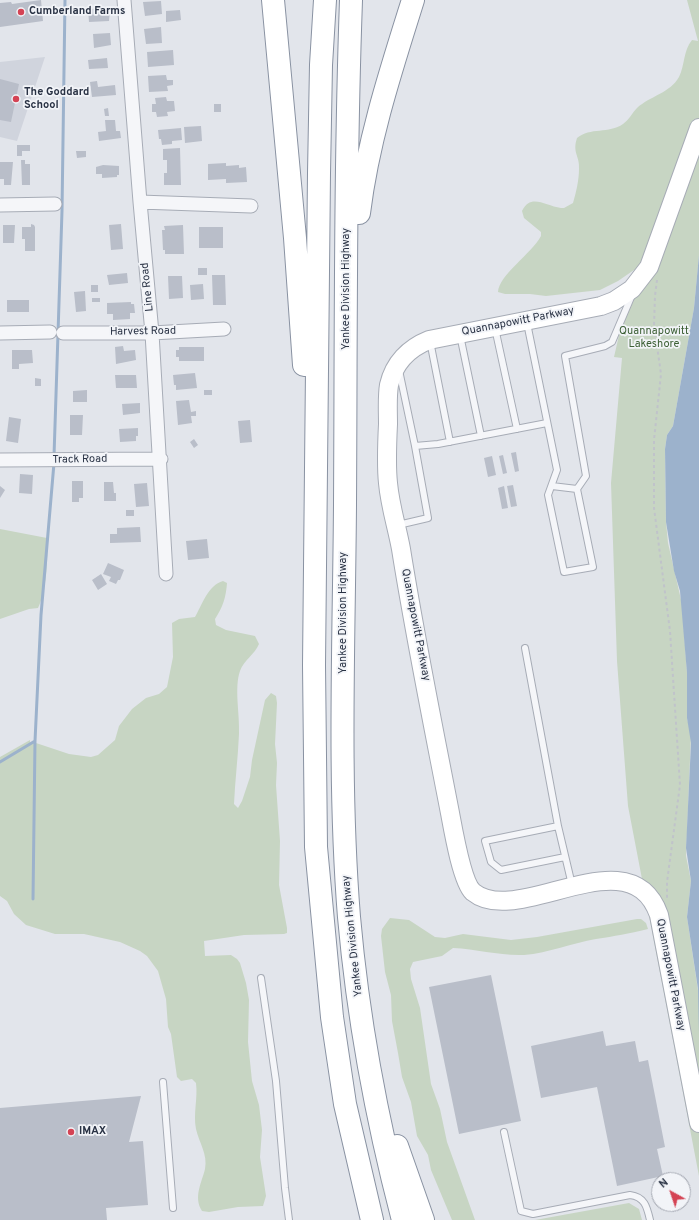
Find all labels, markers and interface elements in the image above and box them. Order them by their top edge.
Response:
place label: Cumberland Farms [29,5,125,19]
marker: Cumberland Farms [16,7,26,17]
place label: The Goddard School [24,86,89,112]
marker: The Goddard School [11,94,21,104]
street label: Yankee Division Highway [340,228,354,350]
street label: Line Road [139,262,157,312]
street label: Quannapowitt Parkway [461,305,575,339]
street label: Harvest Road [110,325,176,339]
park label: Quannapowitt Lakeshore [619,325,689,351]
street label: Track Road [52,453,108,467]
street label: Yankee Division Highway [337,552,351,674]
street label: Quannapowitt Parkway [398,568,432,682]
street label: Yankee Division Highway [340,875,366,997]
street label: Quannapowitt Parkway [653,918,687,1032]
place label: IMAX [79,1125,106,1139]
marker: IMAX [66,1127,76,1137]
north arrow [651,1172,691,1212]
text: N [656,1176,671,1191]

